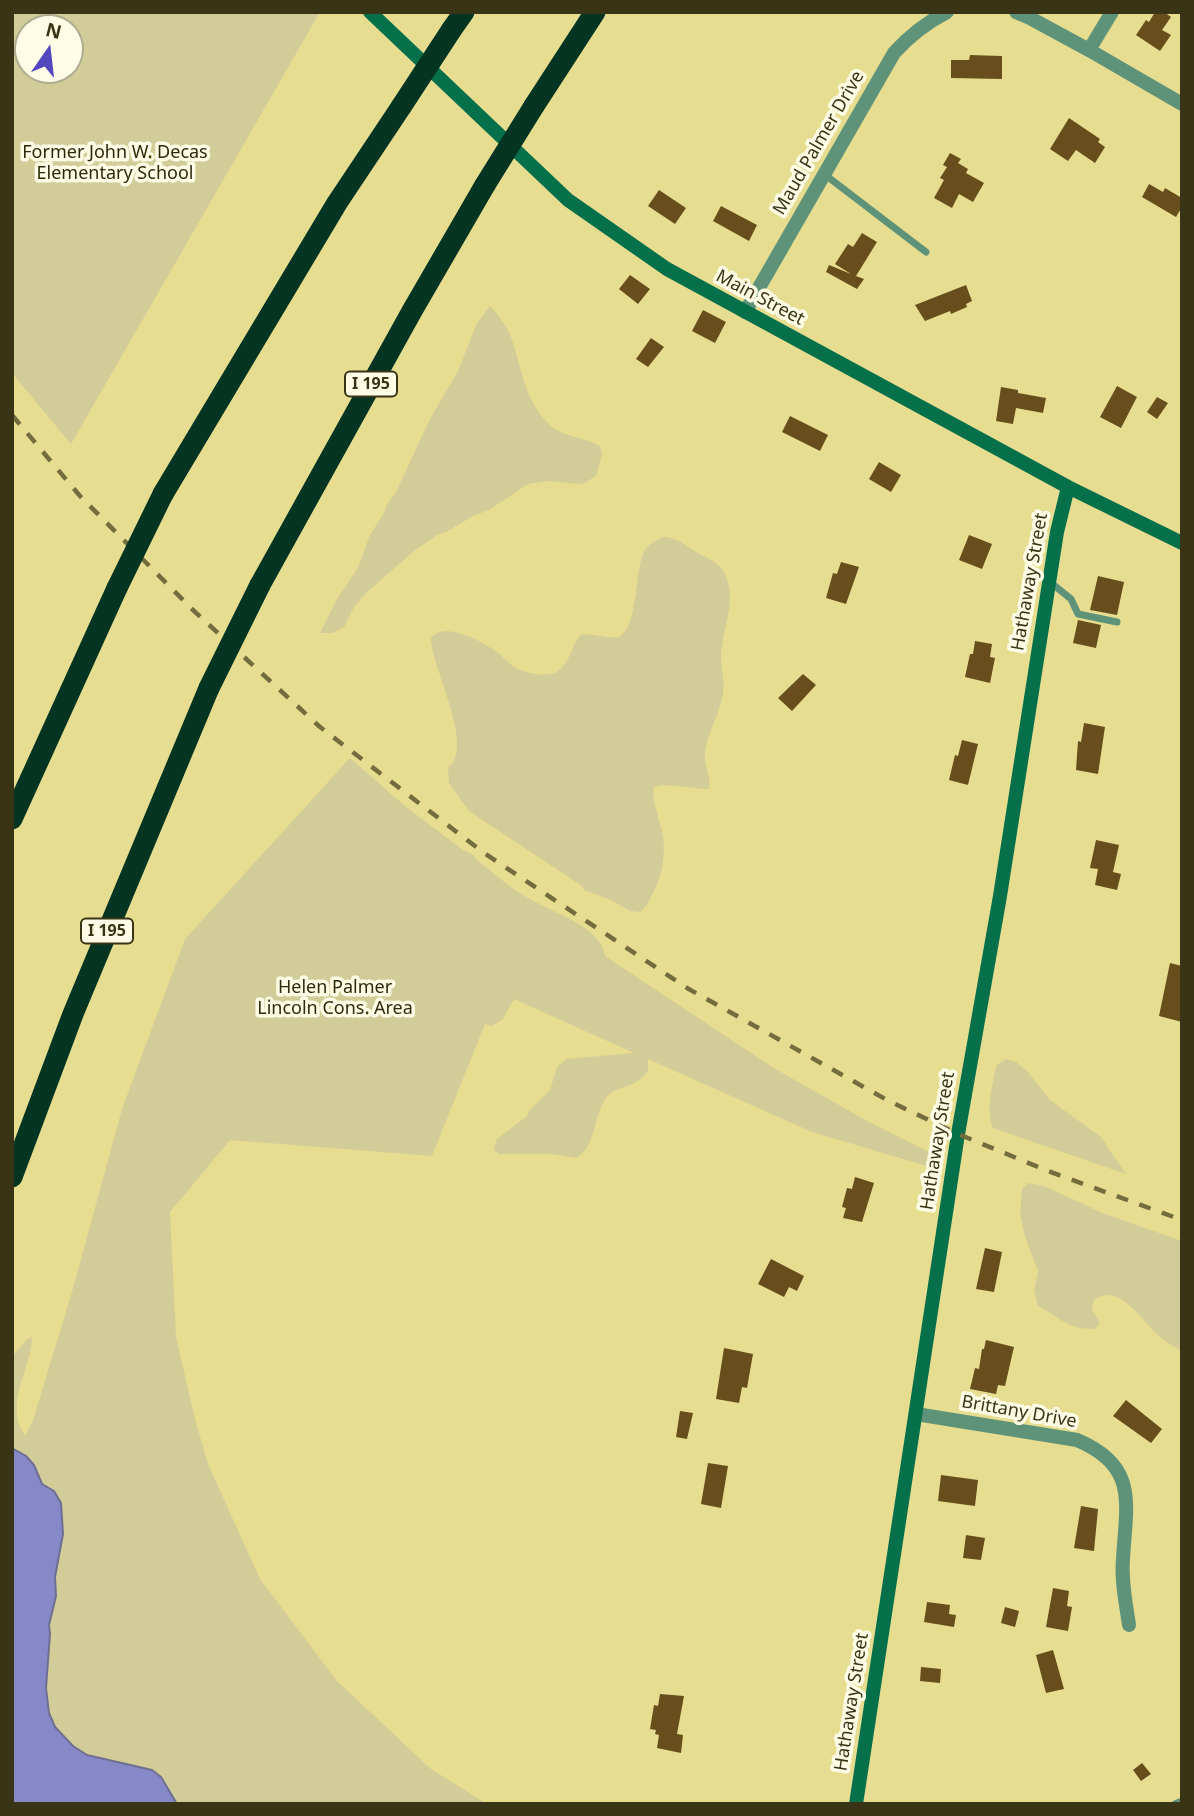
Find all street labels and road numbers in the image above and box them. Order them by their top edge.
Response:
street label: Maud Palmer Drive [769,67,869,219]
street label: Main Street [712,266,808,330]
road number: I 195 [345,372,397,396]
street label: Hathaway Street [1007,511,1053,653]
road number: I 195 [81,918,133,944]
street label: Hathaway Street [916,1070,960,1212]
street label: Brittany Drive [960,1391,1078,1433]
street label: Hathaway Street [830,1631,874,1773]

